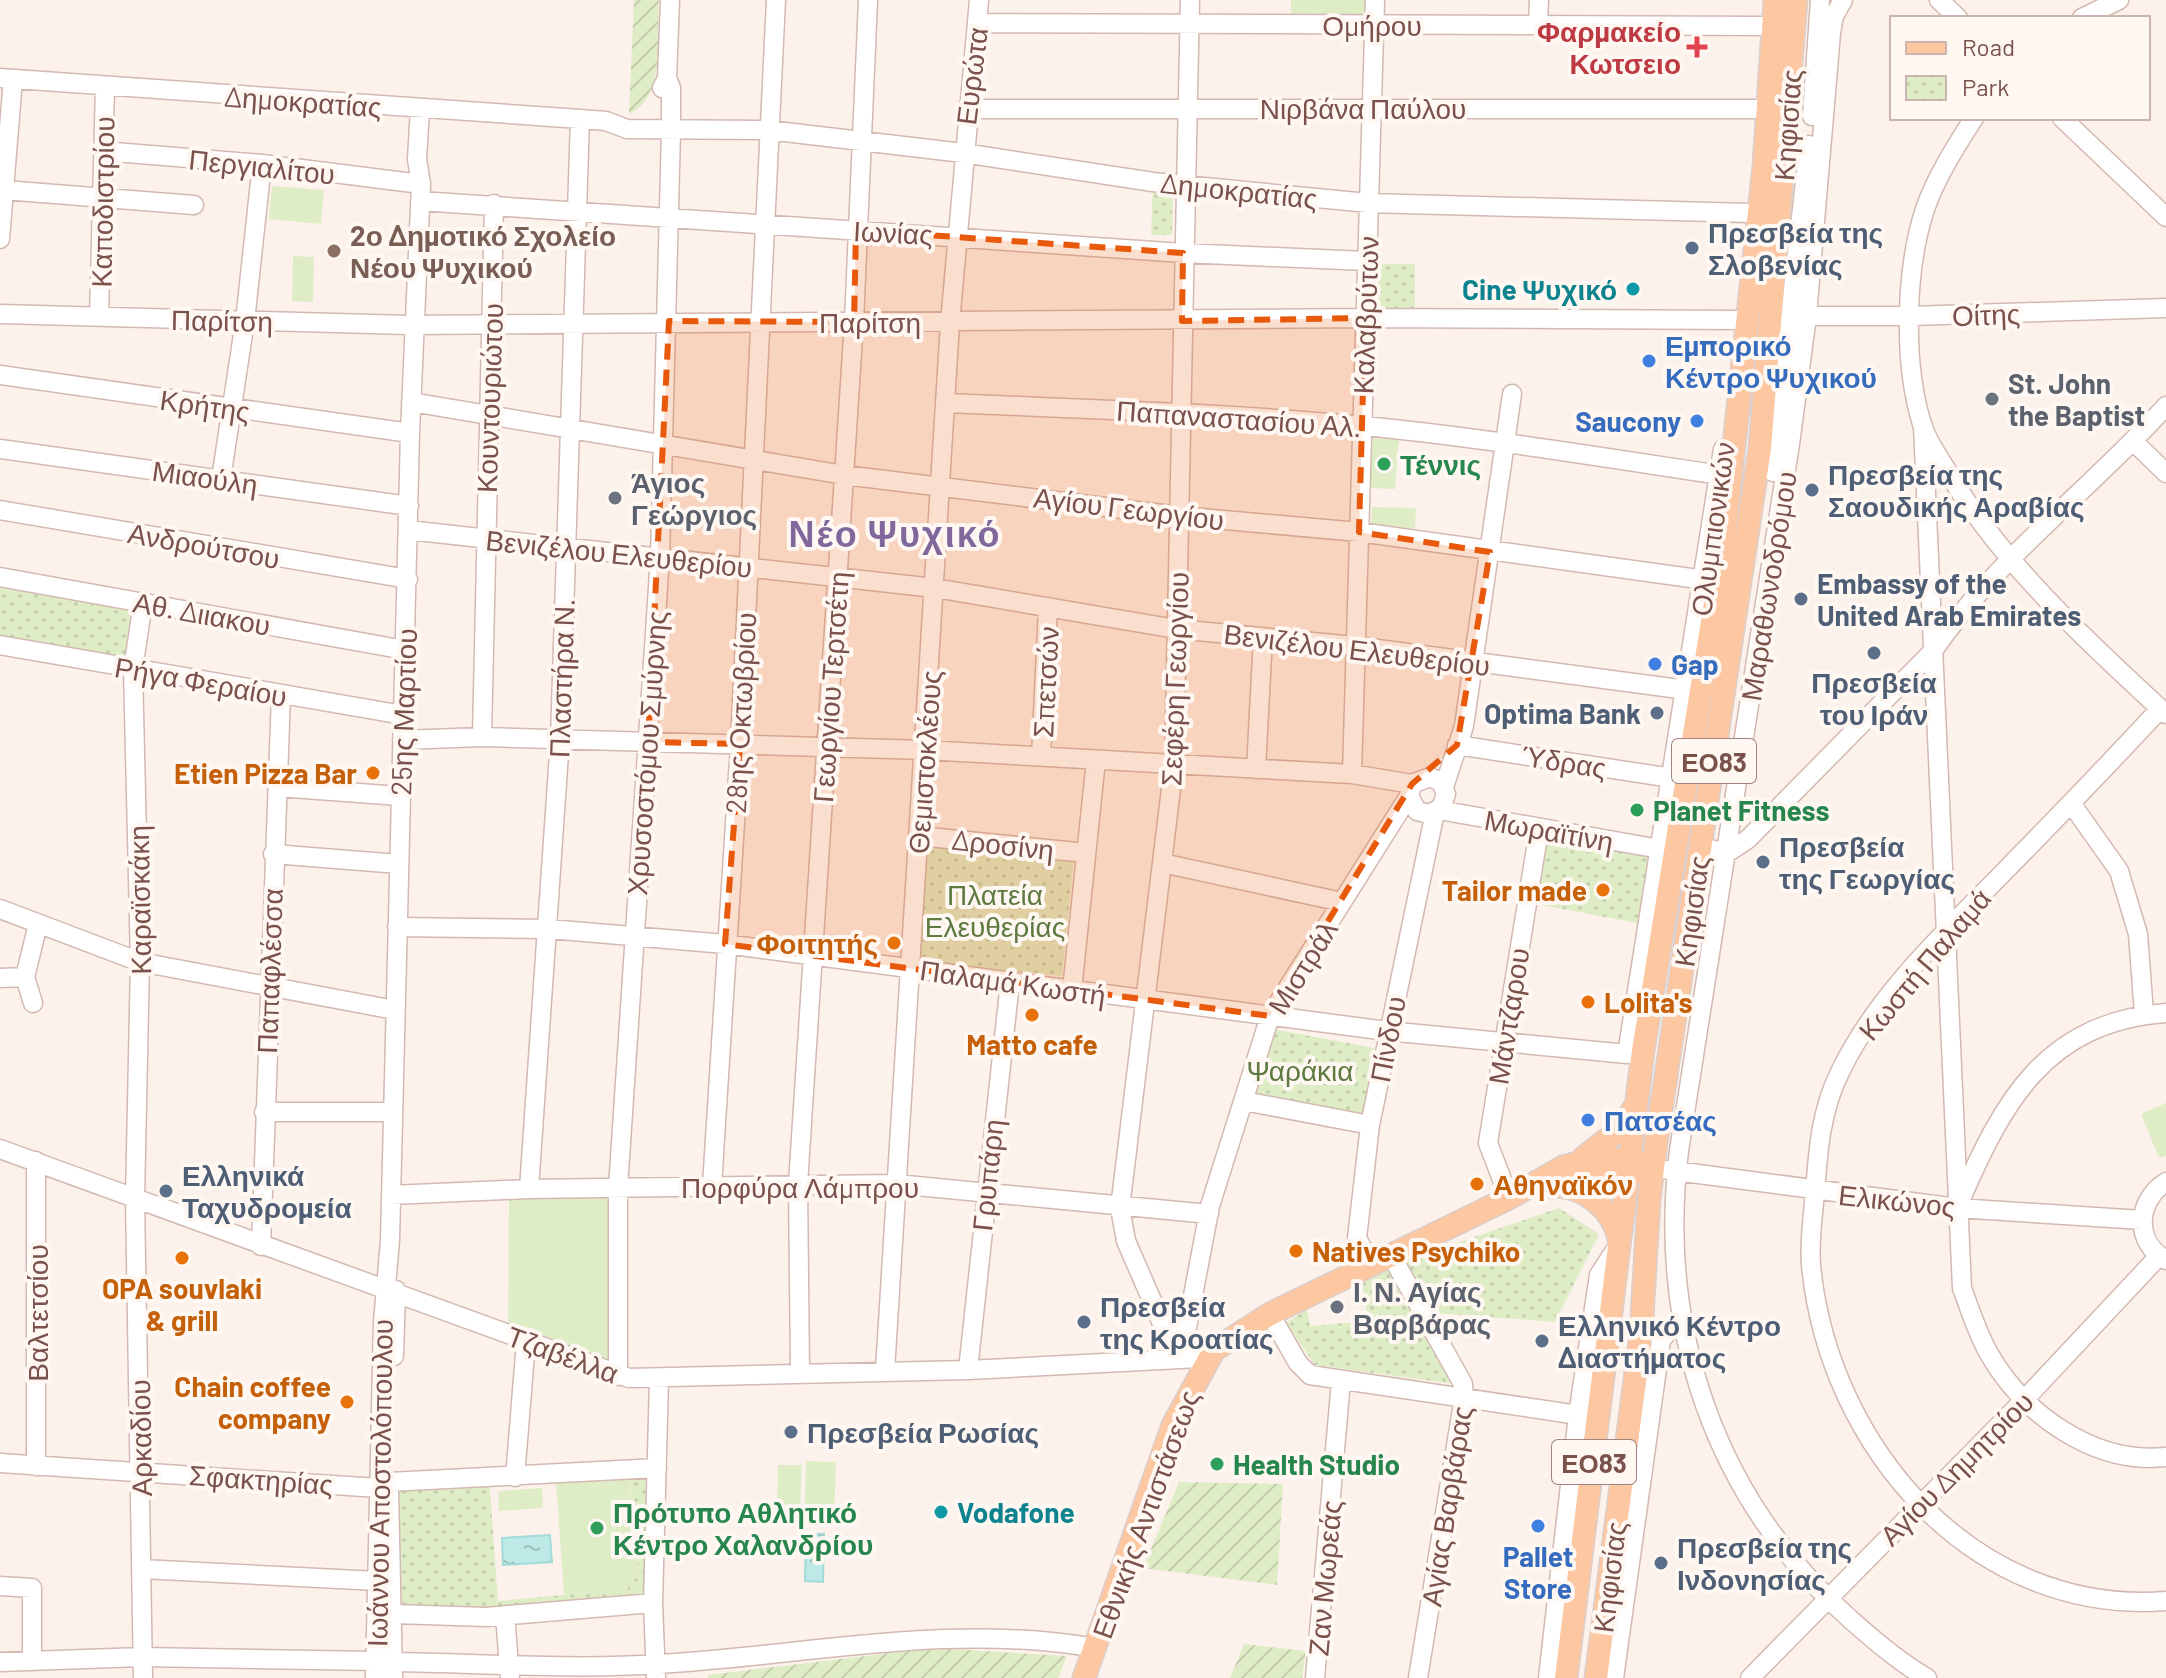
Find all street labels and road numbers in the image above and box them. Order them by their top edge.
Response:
street label: Ομήρου [1322,8,1422,42]
street label: Ευρώτα [948,25,994,127]
street label: Κηφισίας [1766,68,1808,182]
street label: Δημοκρατίας [223,79,383,123]
street label: Νιρβάνα Παύλου [1260,91,1466,125]
street label: Καποδιστρίου [84,116,120,288]
street label: Περγιαλίτου [187,141,337,191]
street label: Δημοκρατίας [1159,165,1319,215]
street label: Ιωνίας [852,213,934,251]
street label: Καλαβρύτων [1345,235,1385,395]
street label: Οίτης [1951,296,2021,332]
street label: Παρίτση [171,302,273,338]
street label: Κουντουριώτου [469,302,509,494]
street label: Παρίτση [819,305,921,339]
street label: Κρήτης [158,382,252,428]
street label: Παπαναστασίου Αλ. [1115,392,1363,444]
street label: Ολυμπιονικών [1683,440,1741,618]
street label: Μιαούλη [150,453,260,501]
street label: Μαραθωνοδρόμου [1733,469,1803,703]
street label: Αγίου Γεωργίου [1032,479,1226,537]
street label: Ανδρούτσου [126,515,282,575]
street label: Βενιζέλου Ελευθερίου [484,522,754,584]
street label: Γεωργίου Τερτσέτη [805,570,855,804]
street label: Σεφέρη Γεωργίου [1153,571,1195,787]
street label: Αθ. Διιακου [131,584,273,642]
street label: Πλαστήρα Ν. [541,598,581,758]
street label: Χρυσοστόμου Σμύρνης [619,609,673,897]
street label: 28ης Οκτωβρίου [718,611,762,815]
street label: Βενιζέλου Ελευθερίου [1222,616,1492,682]
street label: Σπετσών [1025,625,1065,739]
street label: 25ης Μαρτίου [383,628,423,796]
street label: Ρήγα Φεραίου [112,649,290,713]
street label: Θεμιστοκλέους [901,669,947,855]
street label: Ύδρας [1519,738,1609,784]
road number: ΕΟ83 [1672,739,1756,783]
street label: Μωραϊτίνη [1482,802,1616,858]
street label: Δροσίνη [950,822,1056,866]
street label: Καραϊσκάκη [121,825,157,975]
street label: Κηφισίας [1666,853,1716,969]
street label: Κωστή Παλαμά [1851,881,1997,1047]
street label: Παπαφλέσσα [249,888,289,1054]
street label: Μιστράλ [1260,914,1344,1020]
street label: Μάντζαρου [1480,945,1536,1087]
street label: Παλαμά Κωστή [918,952,1108,1012]
street label: Πίνδου [1362,993,1412,1085]
street label: Γρυπάρη [964,1117,1010,1233]
street label: Πορφύρα Λάμπρου [681,1170,919,1204]
street label: Ελικώνος [1837,1177,1957,1223]
street label: Βαλτετσίου [20,1244,54,1382]
street label: Τζαβέλλα [503,1318,623,1390]
street label: Ιωάννου Αποστολόπουλου [359,1319,399,1647]
street label: Αρκαδίου [122,1379,158,1497]
street label: Αγίου Δημητρίου [1872,1384,2040,1552]
street label: Εθνικής Αντιστάσεως [1084,1385,1206,1643]
street label: Αγίας Βαρβάρας [1413,1403,1479,1609]
road number: ΕΟ83 [1552,1440,1636,1484]
street label: Σφακτηρίας [188,1457,334,1501]
street label: Ζαν Μωρεάς [1300,1499,1348,1657]
street label: Κηφισίας [1585,1519,1633,1635]

